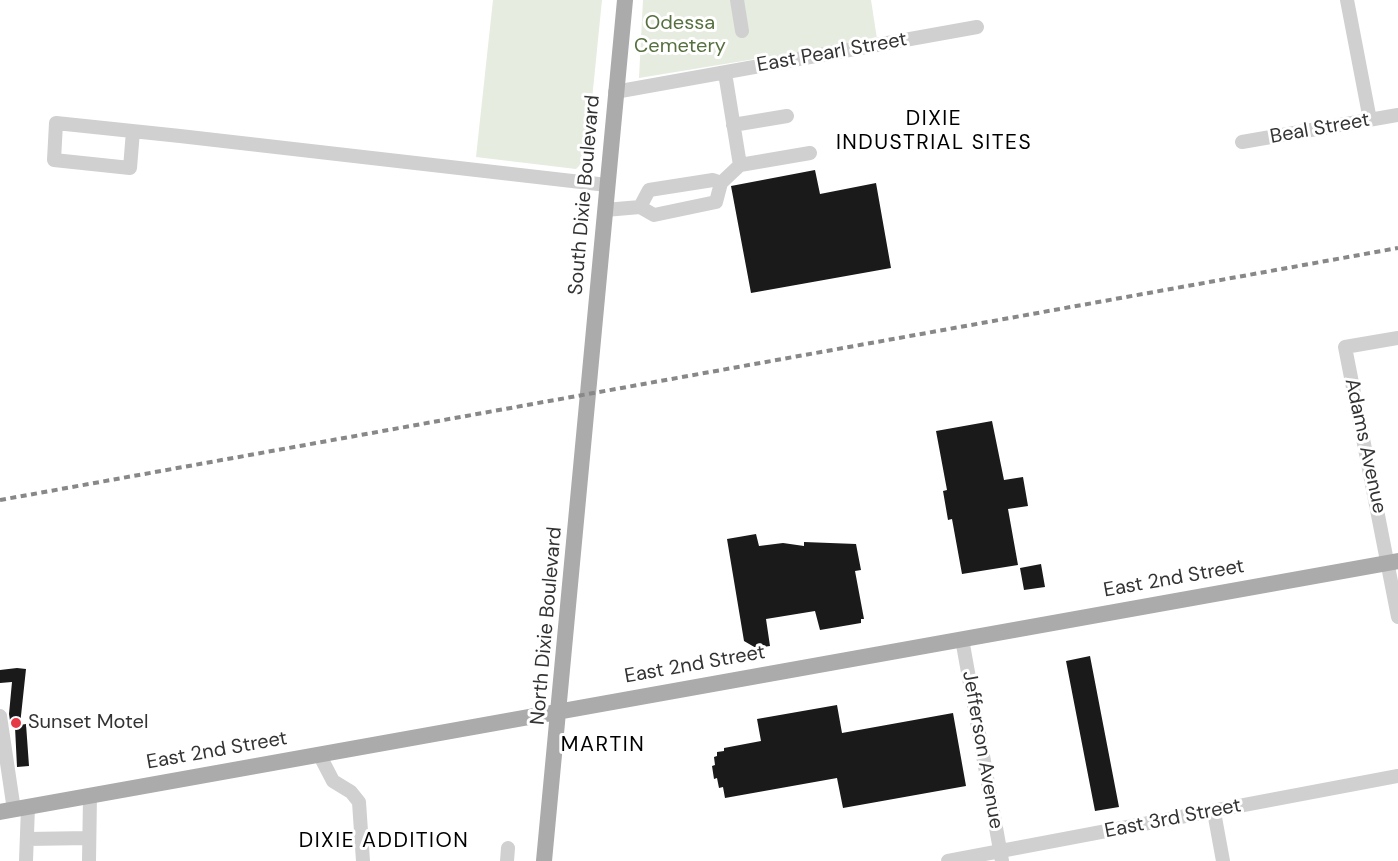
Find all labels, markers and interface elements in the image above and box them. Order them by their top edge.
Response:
park label: Odessa Cemetery [634,12,726,59]
street label: East Pearl Street [755,28,909,78]
street label: South Dixie Boulevard [564,94,606,296]
district label: DIXIE INDUSTRIAL SITES [836,106,1032,156]
street label: Beal Street [1268,108,1372,150]
street label: Adams Avenue [1339,376,1391,516]
street label: North Dixie Boulevard [526,526,568,726]
street label: East 2nd Street [1102,555,1246,603]
street label: East 2nd Street [623,641,767,689]
street label: Jefferson Avenue [956,669,1008,831]
place label: Sunset Motel [28,711,148,735]
marker: Sunset Motel [9,716,23,730]
street label: East 2nd Street [145,727,289,775]
district label: MARTIN [561,732,645,758]
street label: East 3rd Street [1103,794,1243,844]
district label: DIXIE ADDITION [299,828,469,854]

